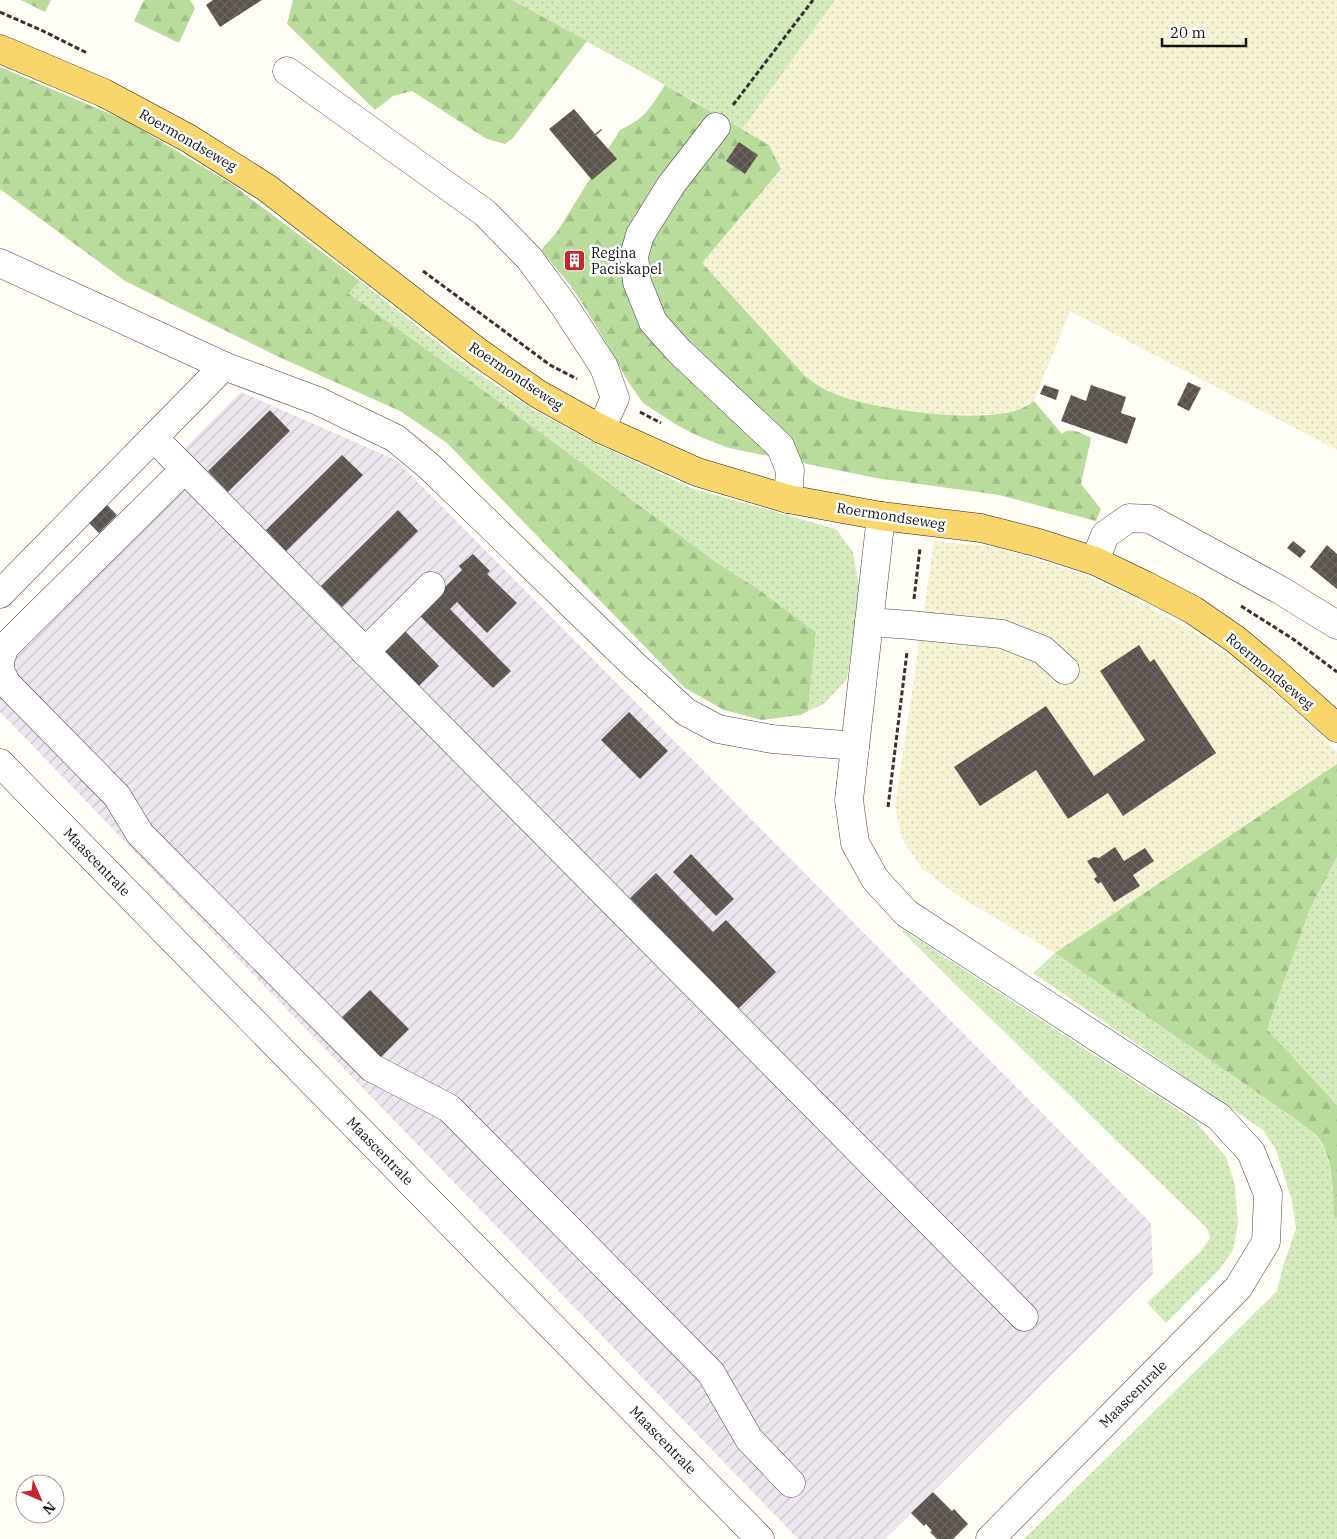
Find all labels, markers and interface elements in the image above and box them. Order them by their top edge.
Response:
scale bar [1162,15,1246,47]
text: 20 m [1170,23,1206,42]
street label: Roermondseweg [136,105,240,175]
place label: Regina Paciskapel [591,244,662,278]
building icon: Regina Paciskapel [563,249,587,273]
street label: Roermondseweg [465,338,567,414]
street label: Roermondseweg [835,499,947,534]
street label: Roermondseweg [1222,629,1318,713]
street label: Maascentrale [60,824,134,900]
street label: Maascentrale [343,1113,417,1189]
street label: Maascentrale [1095,1356,1171,1432]
street label: Maascentrale [626,1402,700,1478]
north arrow [15,1474,65,1524]
text: N [39,1498,59,1518]

